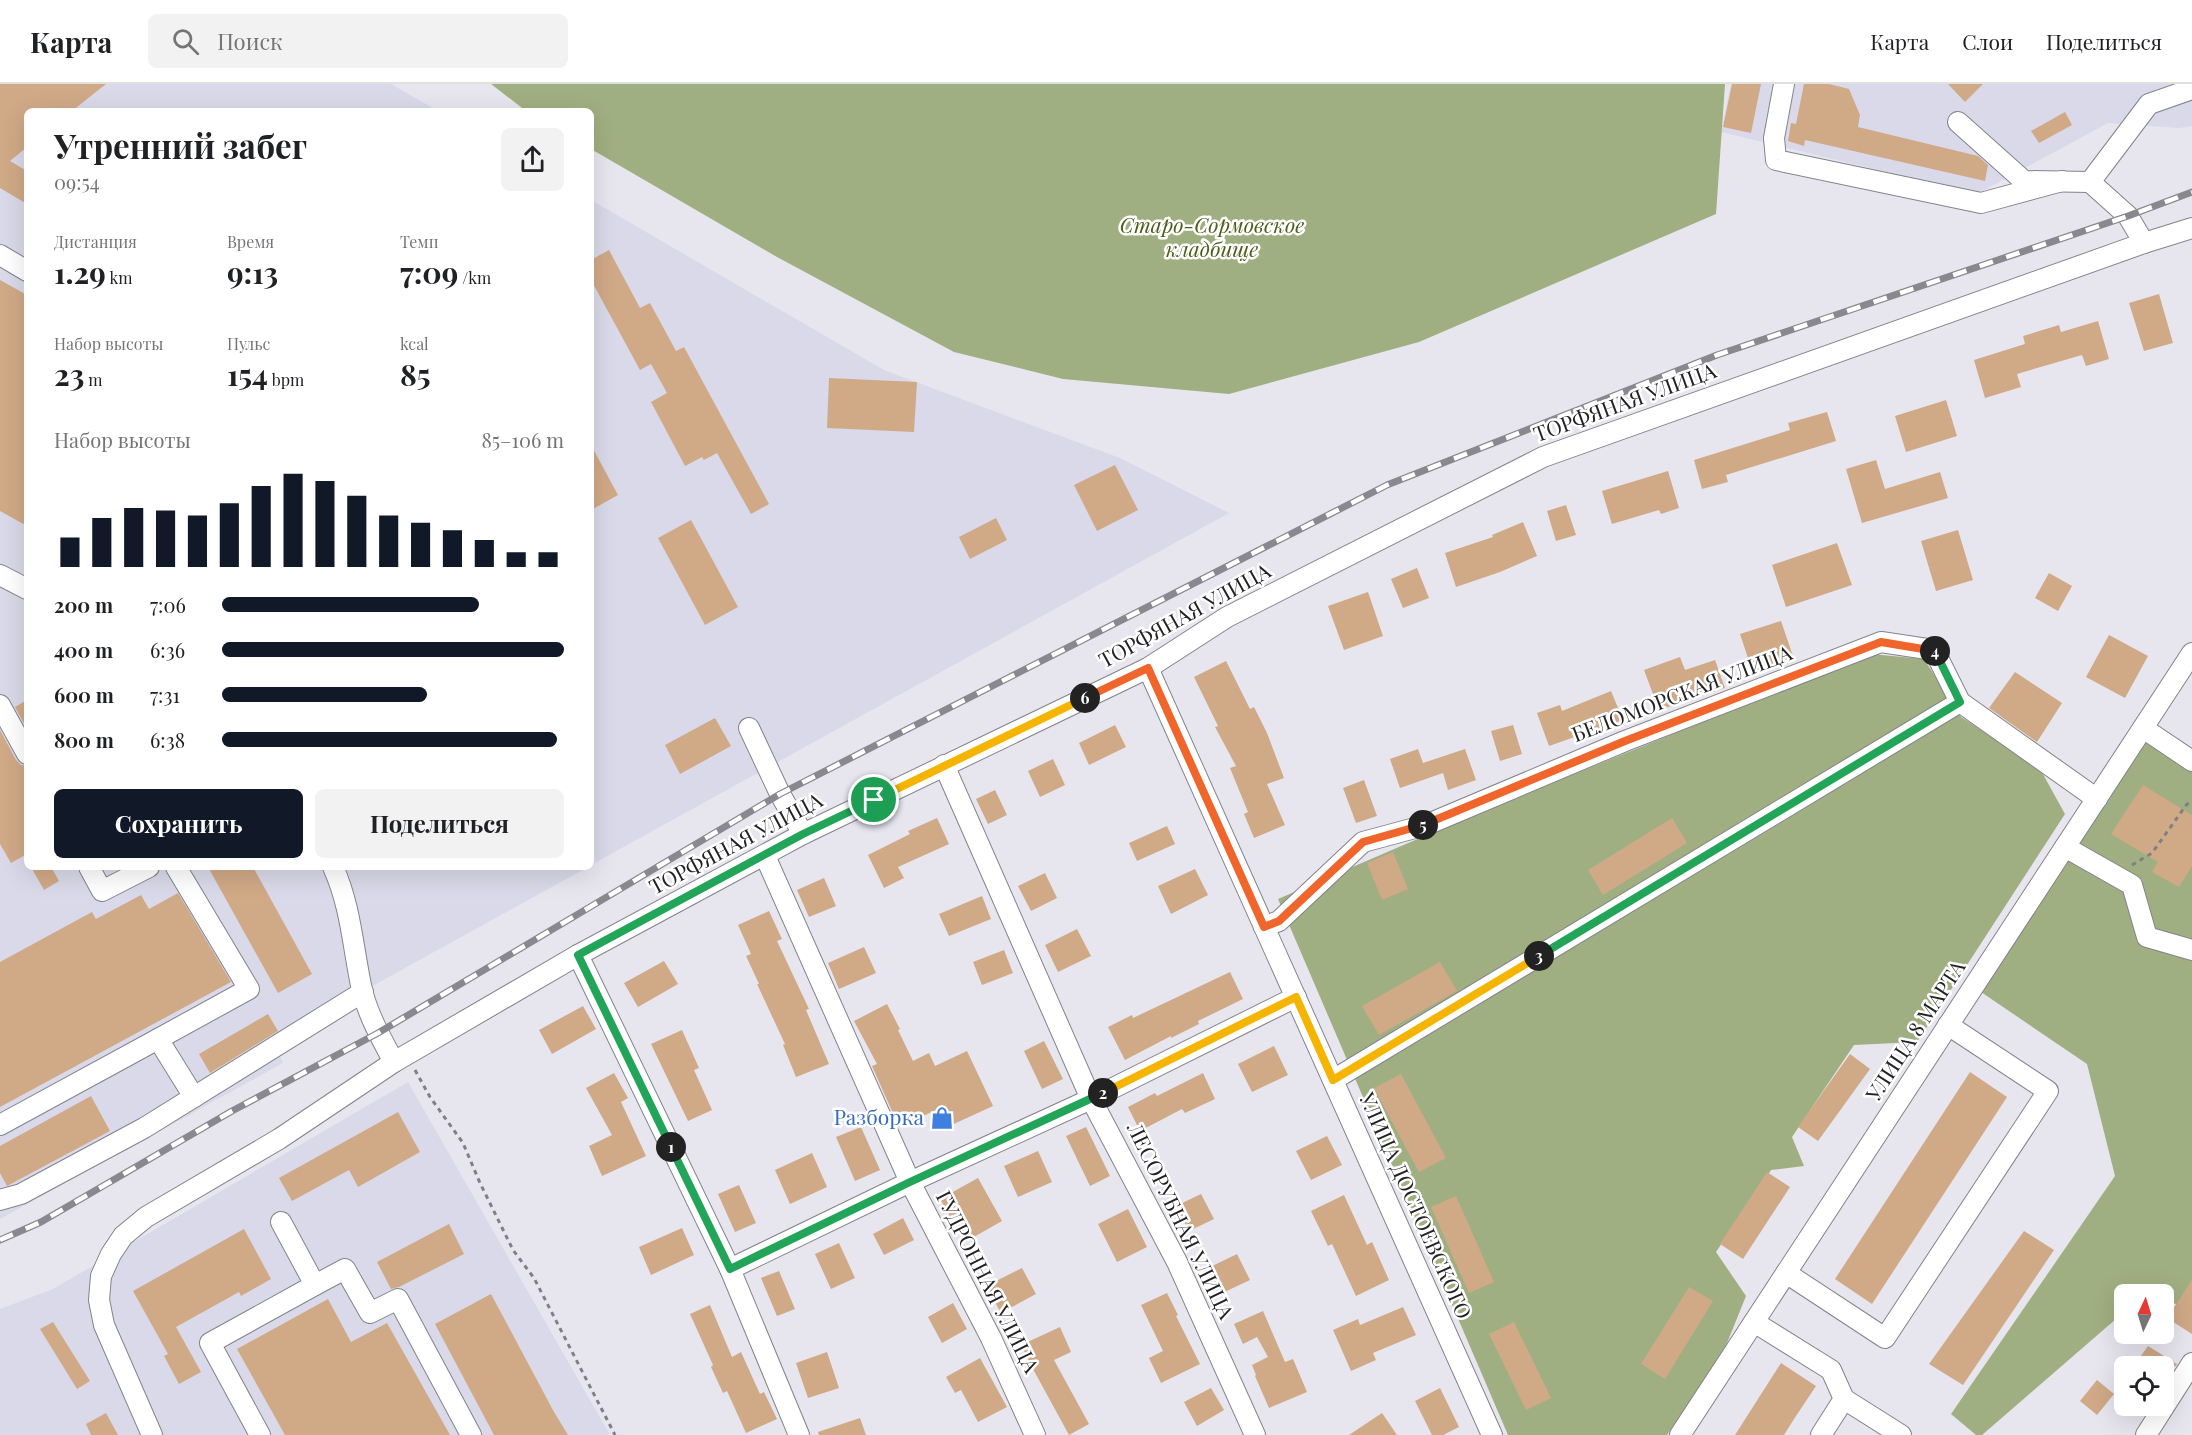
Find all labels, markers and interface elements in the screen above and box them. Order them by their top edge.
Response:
search box [148,14,568,68]
text: Карта [30,23,112,60]
icon: search [169,25,202,58]
text: Поиск [217,26,283,56]
text: Карта [1870,27,1929,55]
text: Слои [1962,27,2013,55]
text: Поделиться [2046,27,2162,55]
text: Утренний забег [54,123,307,167]
button: share [501,128,564,191]
text: 09:54 [54,168,100,195]
park label: Старо-Сормовское кладбище [1120,210,1304,262]
text: Дистанция [54,231,137,252]
text: Время [227,231,274,252]
text: Темп [400,231,438,252]
text: 1.29 [54,252,106,292]
text: 9:13 [227,252,278,292]
text: 7:09 [400,252,458,292]
text: km [106,267,132,288]
text: /km [458,267,491,288]
text: Набор высоты [54,333,163,354]
text: Пульс [227,333,270,354]
text: kcal [400,333,429,354]
text: 23 [54,354,84,394]
text: 154 [227,354,268,394]
text: 85 [400,354,431,394]
street label: ТОРФЯНАЯ УЛИЦА [1529,355,1720,447]
text: m [84,369,103,390]
text: bpm [268,369,304,390]
text: Набор высоты [54,426,191,453]
text: 85–106 m [481,426,564,453]
street label: ТОРФЯНАЯ УЛИЦА [1093,555,1276,673]
text: 200 m [54,591,113,618]
text: 7:06 [150,591,186,618]
text: 400 m [54,636,113,663]
text: 6:36 [150,636,185,663]
pin: 4 [1920,636,1950,666]
street label: БЕЛОМОРСКАЯ УЛИЦА [1567,637,1796,747]
text: 4 [1931,640,1939,661]
text: 600 m [54,681,114,708]
text: 7:31 [150,681,180,708]
pin: 6 [1070,683,1100,713]
text: 6 [1081,687,1089,708]
text: 800 m [54,726,114,753]
text: 6:38 [150,726,185,753]
pin [848,774,899,825]
icon: arrive [857,783,890,816]
street label: ТОРФЯНАЯ УЛИЦА [644,784,827,900]
button: Сохранить [54,789,303,858]
button: Поделиться [315,789,564,858]
pin: 5 [1408,810,1438,840]
text: 5 [1419,814,1427,835]
pin: 3 [1524,941,1554,971]
text: 3 [1535,945,1543,966]
street label: УЛИЦА 8 МАРТА [1858,953,1971,1107]
pin: 2 [1088,1078,1118,1108]
text: 2 [1099,1082,1107,1103]
street label: УЛИЦА ДОСТОЕВСКОГО [1354,1087,1479,1323]
place label: Разборка [834,1102,925,1130]
shop icon: Разборка [929,1105,955,1131]
street label: ЛЕСОРУБНАЯ УЛИЦА [1121,1116,1242,1324]
pin: 1 [656,1132,686,1162]
text: 1 [668,1136,674,1157]
street label: ГУДРОННАЯ УЛИЦА [931,1185,1047,1378]
north arrow [2114,1284,2174,1344]
map controls [2114,1284,2174,1416]
button: locate [2114,1356,2174,1416]

